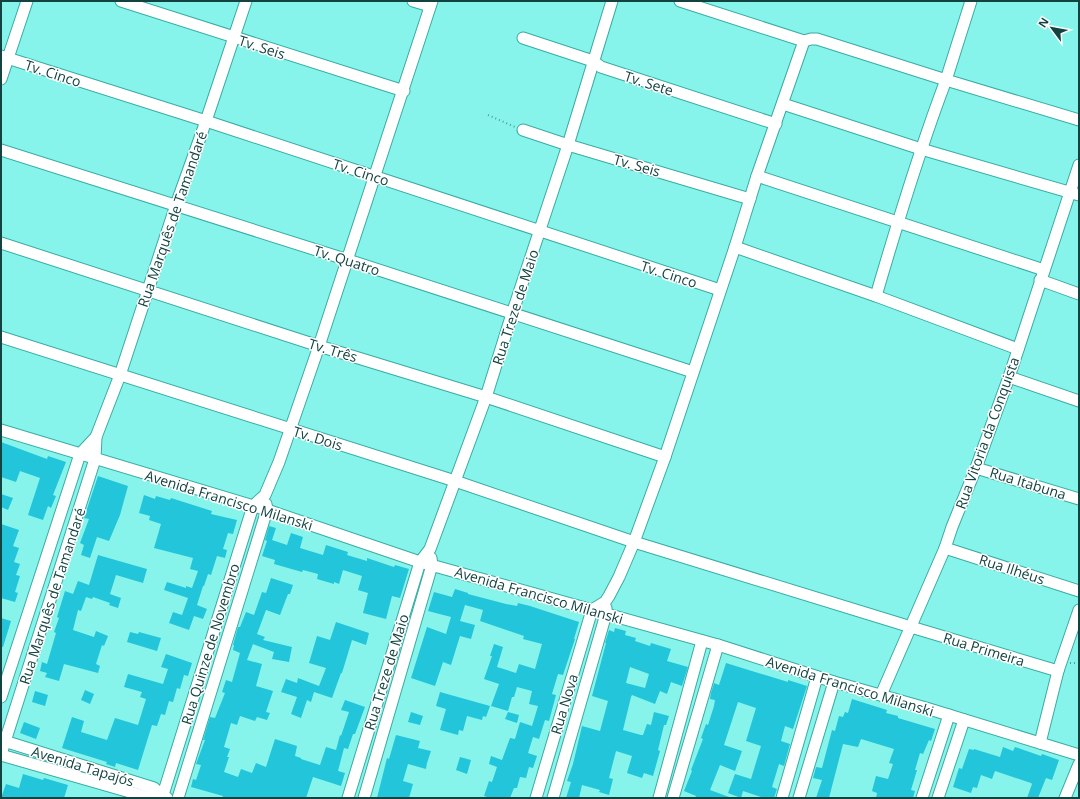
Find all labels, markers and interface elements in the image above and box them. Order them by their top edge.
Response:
north arrow [1032,8,1072,48]
text: N [1034,15,1052,30]
street label: Tv. Seis [236,31,288,64]
street label: Tv. Cinco [22,55,84,91]
street label: Tv. Sete [622,66,676,100]
street label: Rua Marquês de Tamandaré [133,128,211,309]
street label: Tv. Seis [611,149,663,181]
street label: Tv. Cinco [330,154,392,190]
street label: Tv. Quatro [312,240,382,280]
street label: Rua Treze de Maio [487,247,543,367]
street label: Tv. Cinco [638,256,700,292]
street label: Tv. Três [306,334,360,366]
street label: Rua Vitoria da Conquista [951,354,1023,512]
street label: Tv. Dois [291,421,345,455]
street label: Rua Itabuna [988,462,1068,504]
street label: Avenida Francisco Milanski [143,465,315,535]
street label: Rua Marquês de Tamandaré [14,505,90,687]
street label: Rua Ilhéus [977,549,1047,589]
street label: Rua Quinze de Novembro [176,561,244,727]
street label: Avenida Francisco Milanski [453,562,625,628]
street label: Rua Treze de Maio [359,612,413,732]
street label: Rua Primeira [941,628,1027,670]
street label: Avenida Francisco Milanski [764,651,936,721]
street label: Rua Nova [546,671,582,737]
street label: Avenida Tapajós [29,741,137,791]

